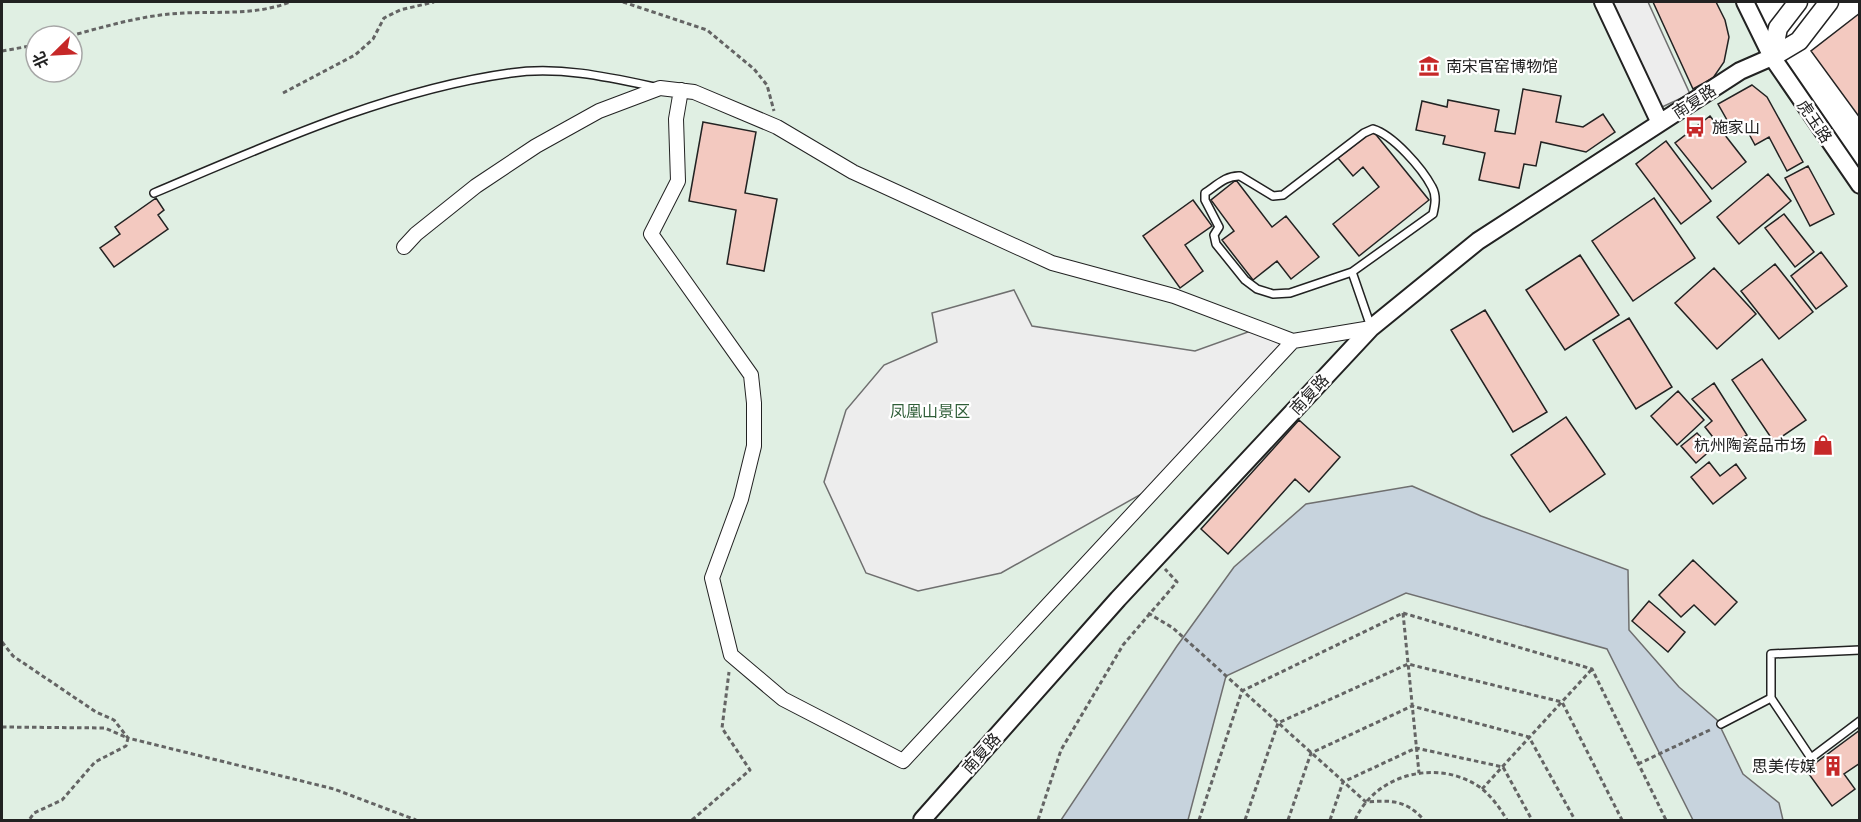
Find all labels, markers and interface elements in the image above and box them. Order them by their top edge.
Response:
north arrow [24,24,84,84]
text: 北 [29,49,53,71]
museum icon: 南宋官窑博物馆 [1417,54,1441,78]
place label: 南宋官窑博物馆 [1446,57,1558,76]
street label: 南复路 [1669,80,1720,122]
street label: 虎玉路 [1793,96,1836,146]
bus stop icon: 施家山 [1683,115,1707,139]
place label: 施家山 [1712,118,1760,137]
street label: 南复路 [1286,370,1333,418]
park label: 凤凰山景区 [890,402,970,421]
shop icon: 杭州陶瓷品市场 [1811,433,1835,457]
place label: 杭州陶瓷品市场 [1694,436,1806,455]
street label: 南复路 [958,729,1004,778]
building icon: 思美传媒 [1821,754,1845,778]
place label: 思美传媒 [1752,757,1816,776]

